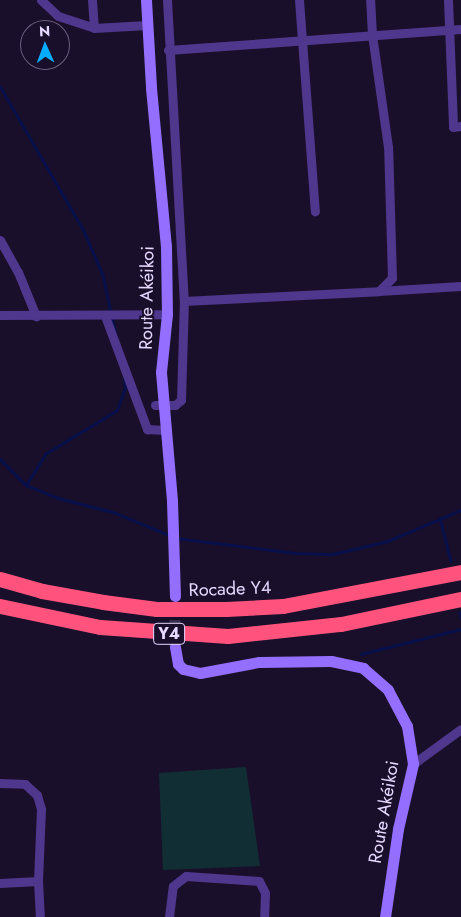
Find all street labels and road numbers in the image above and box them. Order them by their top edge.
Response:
street label: Route Akéikoi [135,246,159,350]
street label: Rocade Y4 [188,577,272,601]
road number: Y4 [153,620,185,648]
street label: Route Akéikoi [364,759,404,865]

